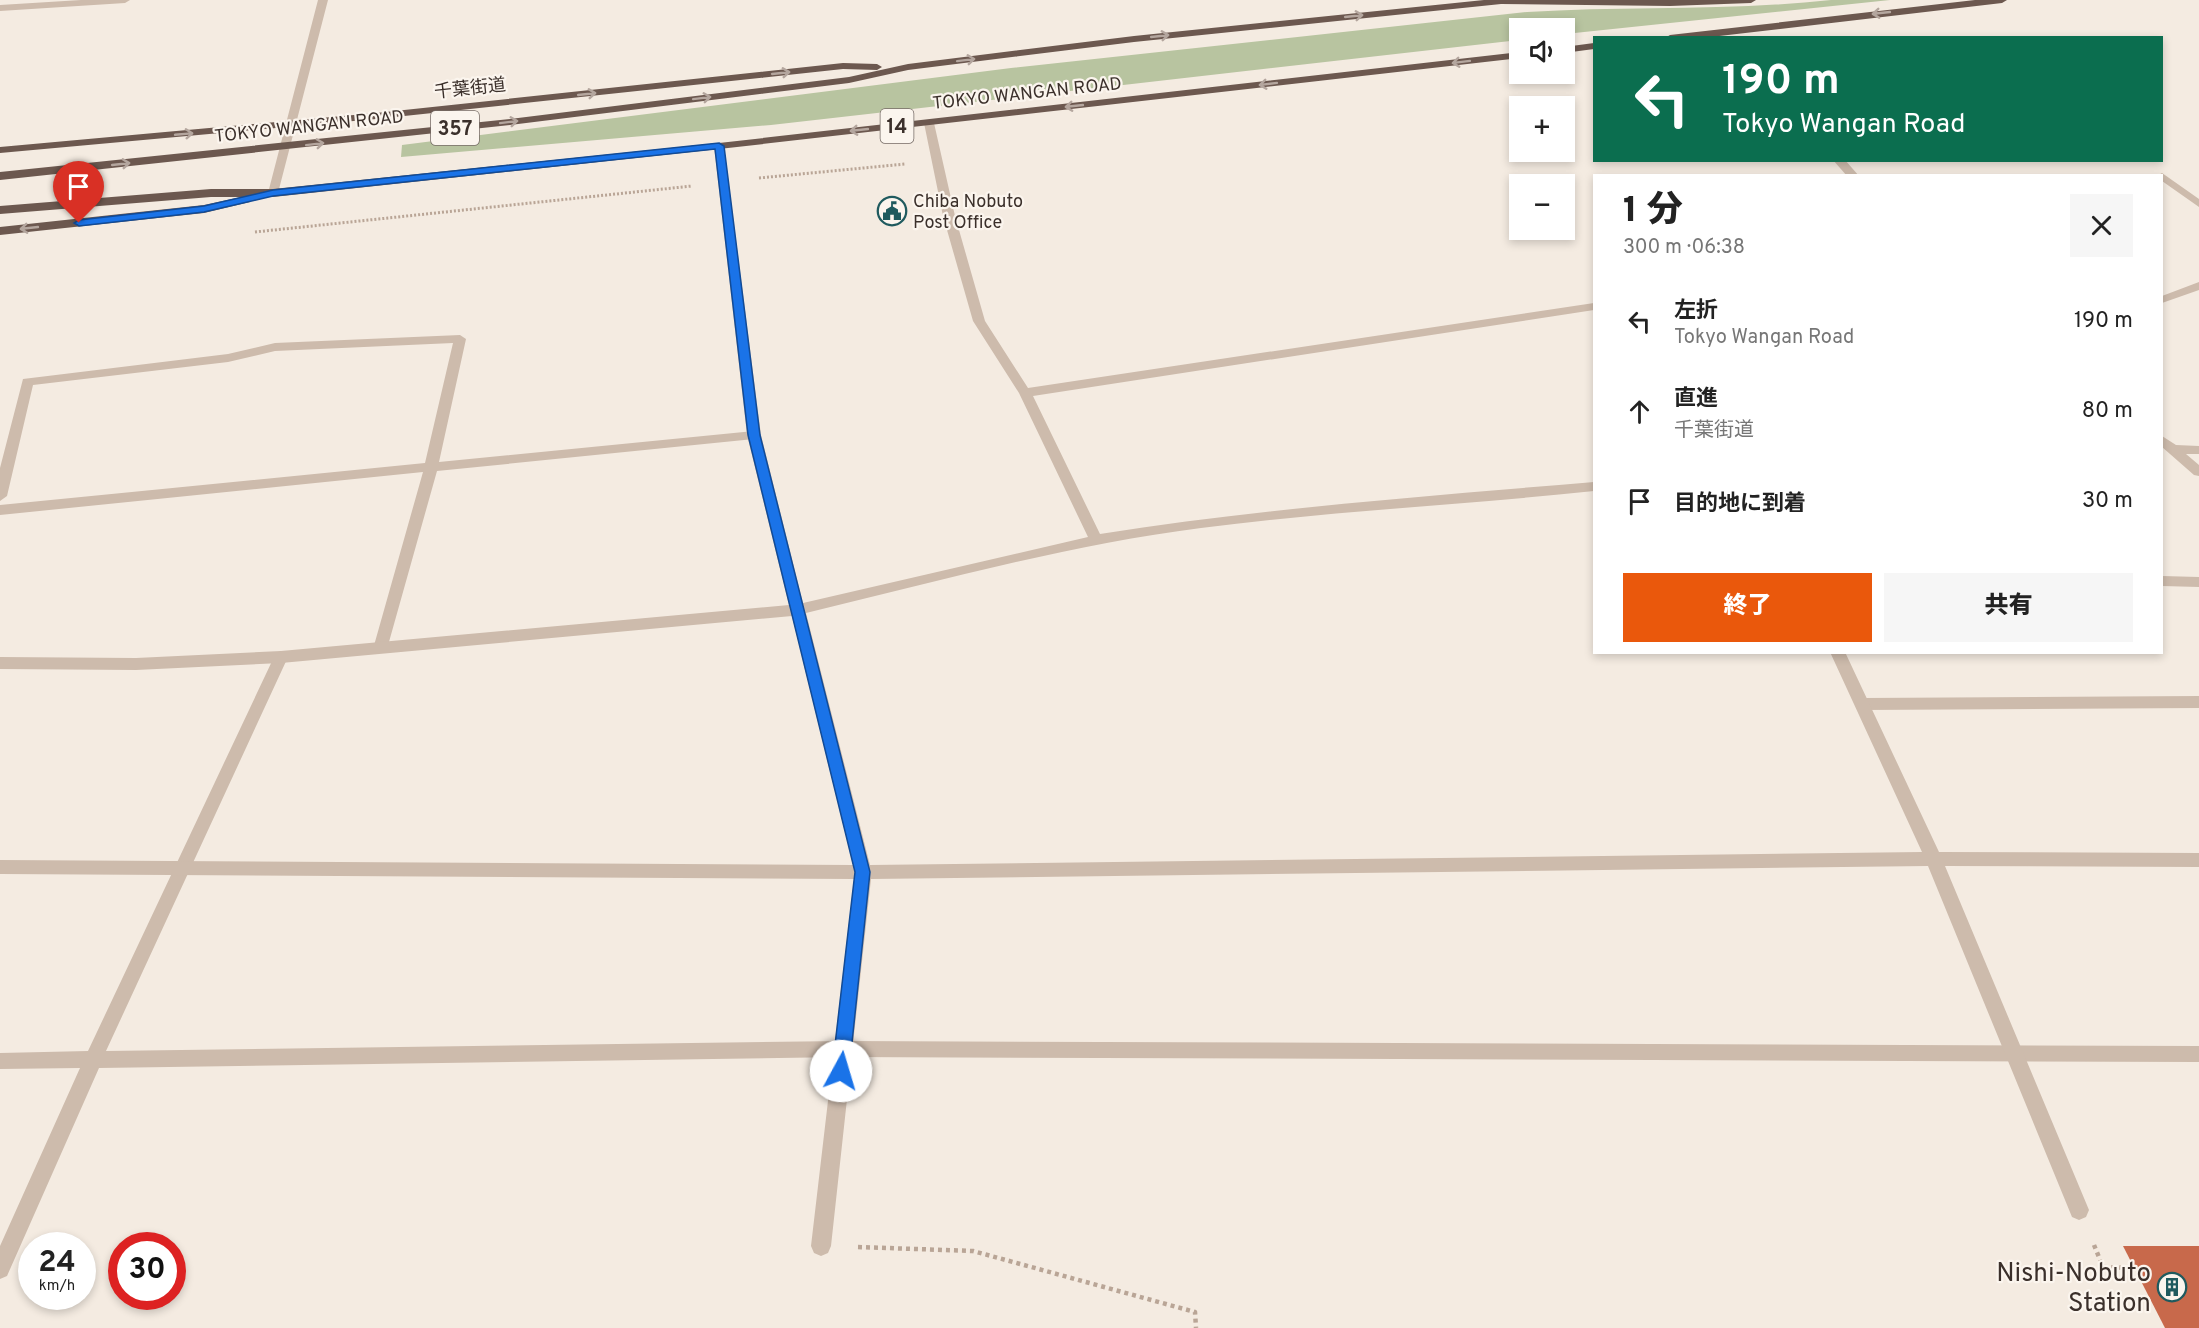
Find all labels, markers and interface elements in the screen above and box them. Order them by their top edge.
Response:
one-way arrow [1872,8,1892,19]
one-way arrow [1343,10,1363,21]
map controls [1509,18,1575,240]
button: sound [1509,18,1575,84]
one-way arrow [1149,30,1169,41]
one-way arrow [956,54,976,65]
text: 190 m [1722,56,1840,109]
one-way arrow [1452,57,1472,68]
icon: left [1623,60,1701,138]
one-way arrow [770,67,790,78]
street label: TOKYO WANGAN ROAD [931,73,1123,116]
street label: 千葉街道 [433,74,507,105]
one-way arrow [1258,79,1278,90]
one-way arrow [576,88,596,99]
one-way arrow [692,92,711,103]
button: + [1509,96,1575,162]
one-way arrow [1064,101,1084,112]
street label: TOKYO WANGAN ROAD [213,106,405,149]
text: Tokyo Wangan Road [1722,108,1966,142]
road number: 14 [880,109,914,143]
road number: 357 [431,111,479,145]
one-way arrow [498,117,518,128]
one-way arrow [850,125,870,136]
one-way arrow [173,128,193,139]
one-way arrow [304,139,324,150]
one-way arrow [110,158,130,169]
pin [53,161,104,223]
icon: arrive [62,170,95,203]
button: − [1509,174,1575,240]
text: 1 分 [1623,189,1683,235]
place label: Chiba Nobuto Post Office [913,191,1023,235]
button: close [2070,194,2133,257]
public building icon: Chiba Nobuto Post Office [876,195,908,227]
one-way arrow [19,223,39,234]
text: 300 m · 06:38 [1623,235,1745,261]
text: 左折 [1674,298,1718,325]
icon: left [1623,305,1656,338]
text: 190 m [2074,308,2133,335]
text: Tokyo Wangan Road [1674,325,1854,351]
text: 直進 [1674,386,1718,413]
icon: ahead [1623,395,1656,428]
text: 80 m [2082,398,2133,425]
text: 千葉街道 [1674,418,1754,444]
icon: arrive [1623,485,1656,518]
text: 30 m [2082,488,2133,515]
text: 目的地に到着 [1674,491,1806,518]
button: 終了 [1623,573,1872,642]
button: 共有 [1884,573,2133,642]
position arrow [809,1039,873,1103]
speed limit sign: 30 [108,1232,186,1310]
text: 24 [38,1245,76,1282]
place label: Nishi-Nobuto Station [1996,1258,2151,1321]
building icon: Nishi-Nobuto Station [2156,1271,2188,1303]
text: km/h [39,1277,75,1296]

